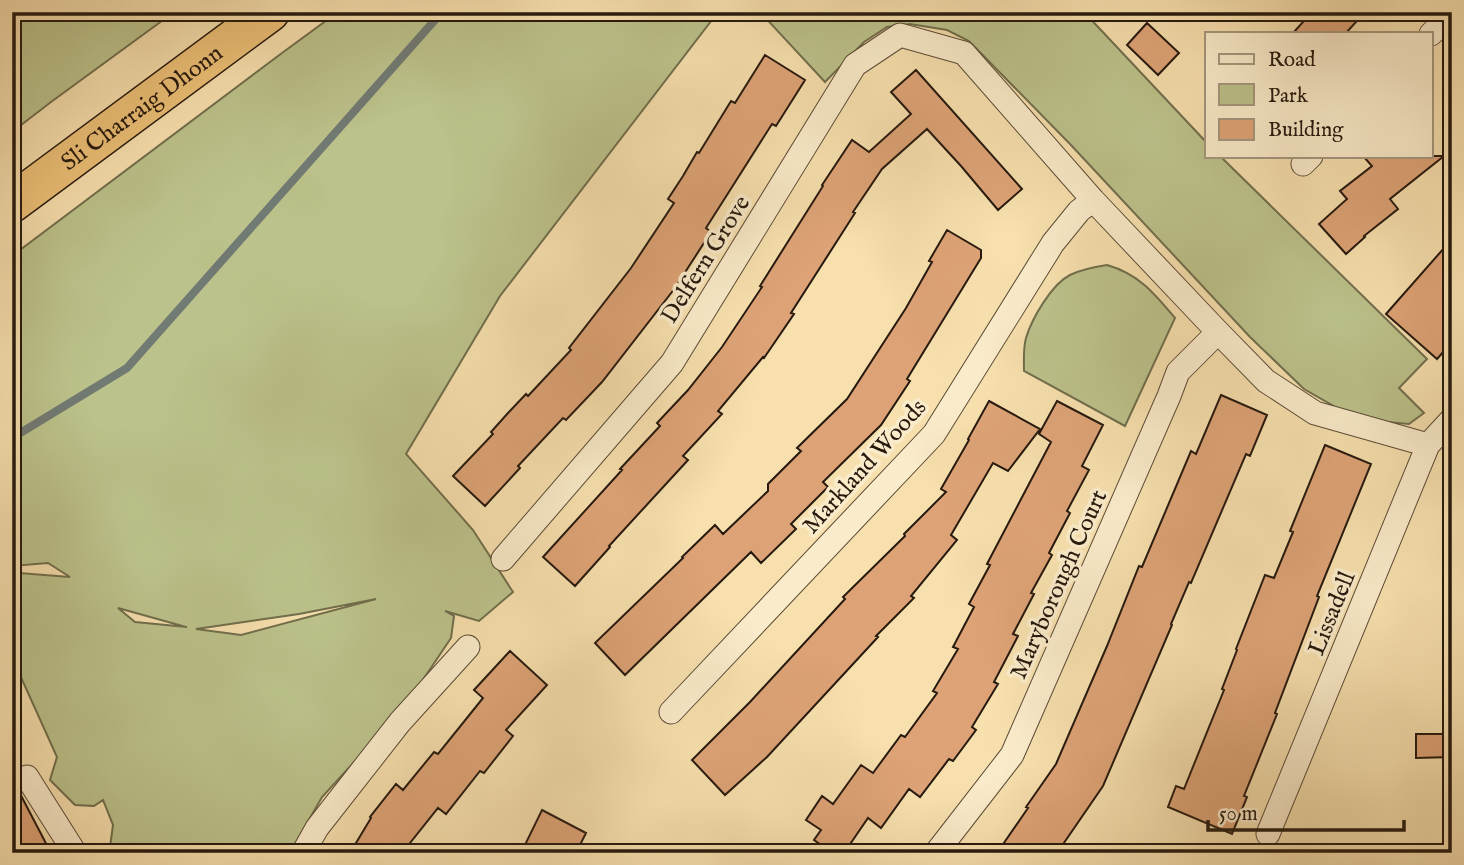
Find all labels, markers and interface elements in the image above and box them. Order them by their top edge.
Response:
legend [1205,32,1432,158]
street label: Sli Charraig Dhonn [55,38,230,179]
text: Road [1268,47,1316,74]
text: Park [1268,83,1309,110]
text: Building [1268,117,1344,144]
street label: Delfern Grove [655,190,758,330]
street label: Markland Woods [796,393,934,541]
street label: Maryborough Court [1004,485,1115,684]
street label: Lissadell [1302,567,1363,660]
scale bar [1208,788,1404,832]
text: 50 m [1219,801,1258,828]

